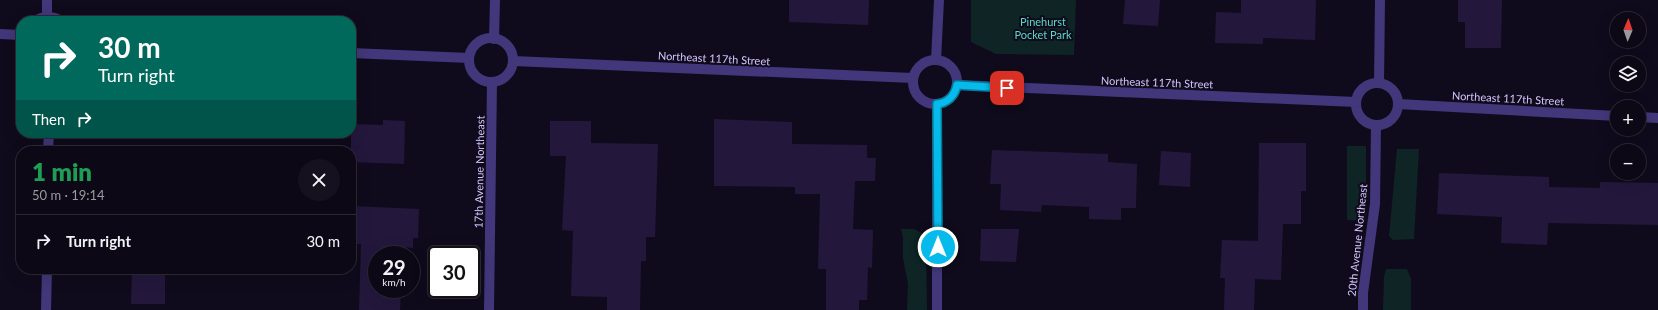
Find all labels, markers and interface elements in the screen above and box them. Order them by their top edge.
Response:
north arrow [1610,12,1646,48]
map controls [1610,12,1646,180]
park label: Pinehurst Pocket Park [1014,15,1072,41]
text: 30 m [98,30,161,64]
icon: right [32,32,84,84]
street label: Northeast 117th Street [658,49,770,67]
button: layers [1610,56,1646,92]
text: Turn right [98,64,175,86]
pin [990,71,1024,105]
street label: Northeast 117th Street [1101,74,1213,90]
icon: arrive [996,77,1018,99]
street label: Northeast 117th Street [1452,89,1564,107]
button: + [1610,100,1646,136]
icon: right [73,108,95,130]
text: Then [32,110,65,128]
street label: 17th Avenue Northeast [472,115,486,229]
button: − [1610,144,1646,180]
text: 1 min [32,157,92,186]
button: close [298,159,340,201]
street label: 20th Avenue Northeast [1345,183,1369,297]
text: 50 m · 19:14 [32,187,105,203]
position arrow [917,226,959,268]
icon: right [32,230,54,252]
text: Turn right [66,232,131,250]
text: 30 m [306,232,340,250]
speed limit sign: 30 [428,246,480,298]
text: 29 [382,255,406,279]
text: km/h [382,276,406,288]

